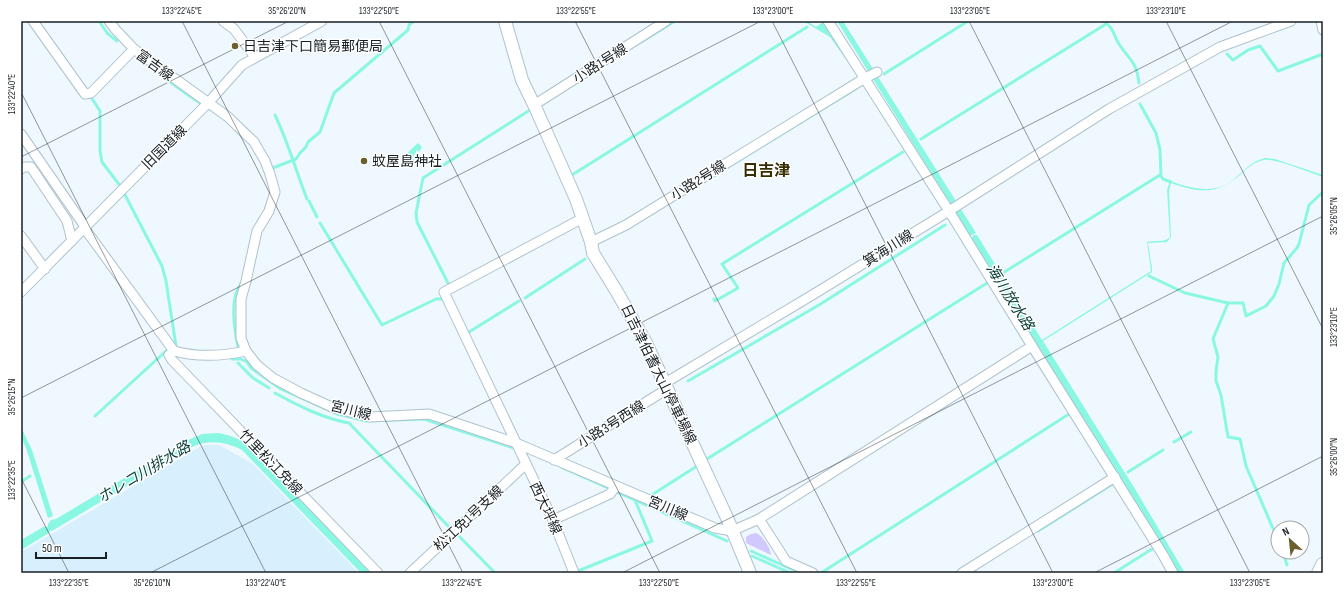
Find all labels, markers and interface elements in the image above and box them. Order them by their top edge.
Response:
text: 133°22'45"E [162,5,202,17]
text: 35°26'20"N [268,5,306,17]
text: 133°22'50"E [359,5,399,17]
text: 133°22'55"E [556,5,596,17]
text: 133°23'00"E [753,5,793,17]
text: 133°23'05"E [950,5,990,17]
text: 133°23'10"E [1146,5,1186,17]
place label: 日吉津下口簡易郵便局 [243,38,383,55]
street label: 小路1号線 [570,40,631,87]
marker: 日吉津下口簡易郵便局 [230,41,240,51]
street label: 富吉線 [133,46,177,85]
text: 133°22'40"E [6,74,18,114]
street label: 旧国道線 [139,122,190,173]
place label: 蚊屋島神社 [372,153,442,170]
marker: 蚊屋島神社 [359,156,369,166]
street label: 小路2号線 [668,157,729,204]
district label: 日吉津 [742,162,790,181]
text: 35°26'05"N [1328,197,1340,235]
street label: 箕海川線 [860,226,917,270]
water label: 海川放水路 [982,260,1039,336]
street label: 日吉津伯耆大山停車場線 [617,301,700,447]
text: 133°23'10"E [1328,307,1340,347]
text: 35°26'15"N [6,379,18,415]
street label: 宮川線 [328,397,373,424]
street label: 小路3号西線 [575,397,648,452]
street label: 竹里松江免線 [235,426,306,498]
water label: ホレコ川排水路 [94,436,196,508]
text: 35°26'00"N [1328,438,1340,476]
text: 133°22'35"E [6,460,18,500]
street label: 西大坪線 [526,479,565,537]
street label: 松江免1号支線 [430,482,507,555]
street label: 宮川線 [645,492,690,524]
north arrow [1270,520,1310,560]
text: N [1280,524,1291,539]
scale bar [36,534,106,560]
text: 50 m [42,541,62,556]
text: 133°22'35"E [49,577,89,589]
text: 35°26'10"N [133,577,171,589]
text: 133°22'40"E [246,577,286,589]
text: 133°22'45"E [442,577,482,589]
text: 133°22'50"E [639,577,679,589]
text: 133°22'55"E [836,577,876,589]
text: 133°23'00"E [1033,577,1073,589]
text: 133°23'05"E [1230,577,1270,589]

